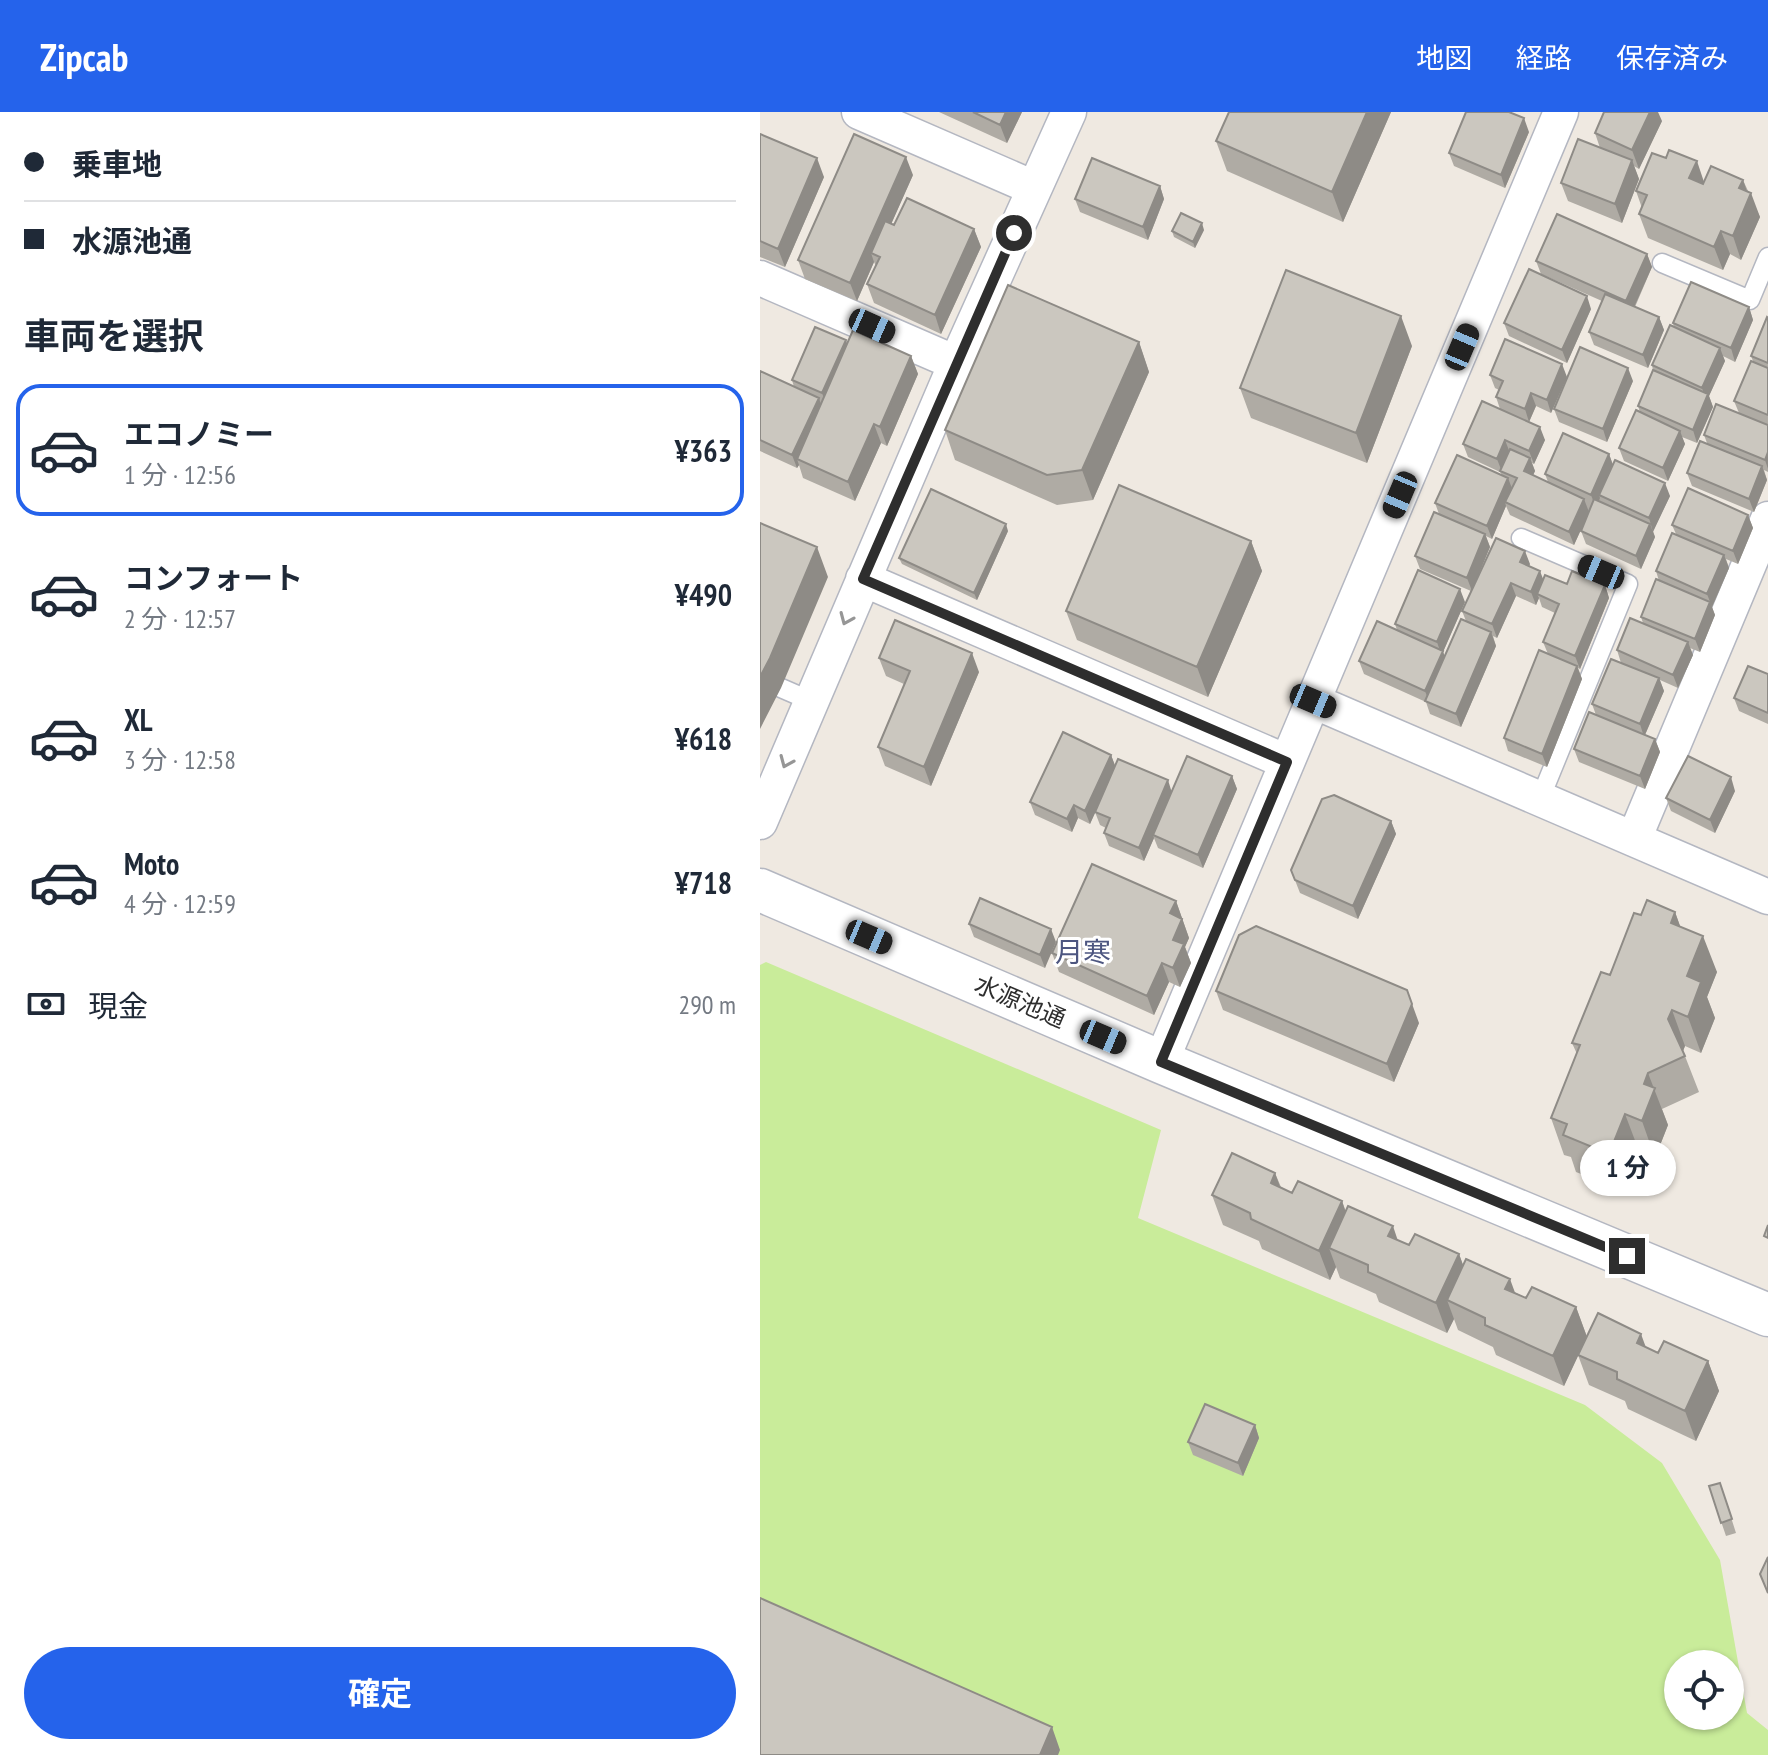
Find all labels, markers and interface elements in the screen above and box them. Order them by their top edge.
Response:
text: Zipcab [40,32,128,81]
text: 地図 [1416,39,1472,76]
text: 経路 [1516,39,1572,76]
text: 保存済み [1616,39,1728,76]
text: 乗車地 [72,144,162,183]
route start [996,215,1032,251]
text: 水源池通 [72,221,192,260]
car [845,305,899,347]
text: 車両を選択 [24,312,204,359]
car [1442,320,1482,374]
icon: car [28,414,100,486]
text: エコノミー [124,414,274,453]
text: ¥363 [675,431,732,470]
text: 1 分 · 12:56 [124,458,236,491]
car [1380,468,1420,522]
car [1574,552,1628,592]
icon: car [28,558,100,630]
text: コンフォート [124,558,303,597]
text: ¥490 [675,575,732,614]
text: 2 分 · 12:57 [124,602,236,635]
one-way arrow [840,611,856,625]
car [1286,681,1340,721]
text: XL [124,700,153,739]
icon: car [28,702,100,774]
text: ¥618 [675,719,732,758]
text: 3 分 · 12:58 [124,743,236,776]
one-way arrow [779,753,795,768]
text: Moto [124,844,179,883]
icon: car [28,846,100,918]
text: ¥718 [675,863,732,902]
text: 4 分 · 12:59 [124,887,236,920]
car [842,917,896,957]
district label: 月寒 [1055,933,1111,970]
street label: 水源池通 [970,969,1070,1035]
icon: cash [24,982,68,1026]
text: 現金 [88,986,148,1025]
text: 290 m [678,988,736,1021]
car [1076,1017,1130,1057]
callout: 1 分 [1579,1140,1675,1196]
text: 1 分 [1606,1151,1650,1184]
route end [1609,1238,1645,1274]
button: 確定 [24,1647,736,1739]
map controls [1664,1650,1744,1730]
button: locate [1664,1650,1744,1730]

